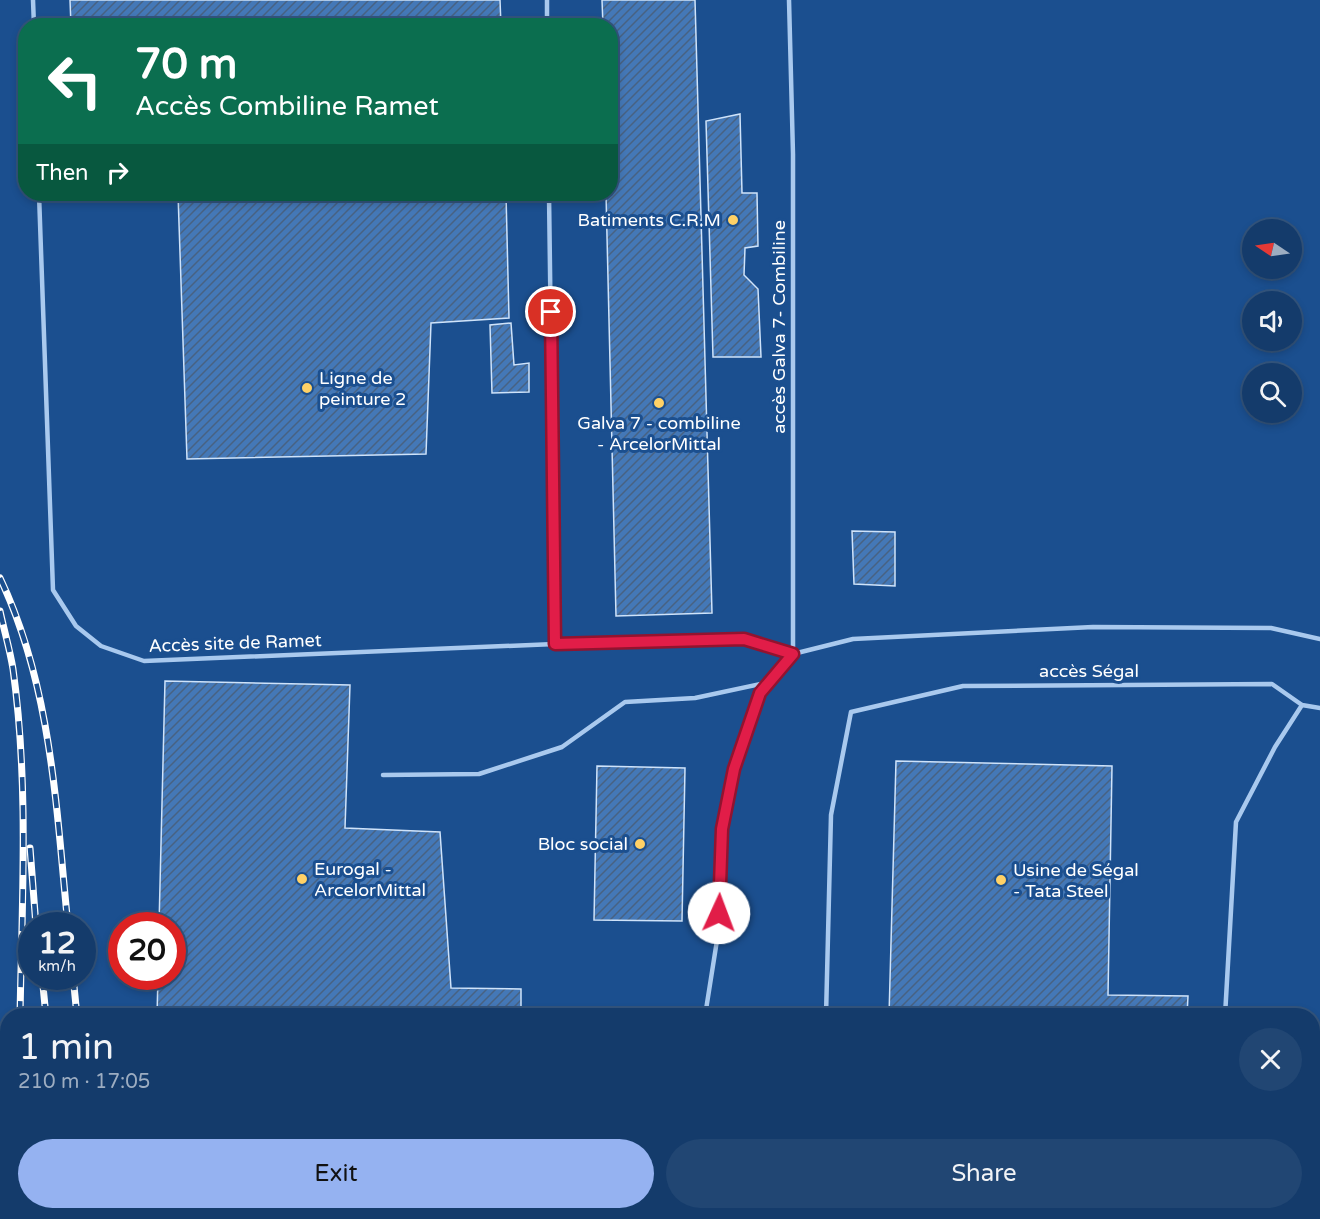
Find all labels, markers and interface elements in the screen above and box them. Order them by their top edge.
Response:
text: 70 m [135,39,237,90]
icon: left [36,42,114,120]
text: Accès Combiline Ramet [135,90,439,123]
icon: right [101,156,134,189]
text: Then [36,160,89,186]
place label: Batiments C.R.M [578,209,721,231]
marker: Batiments C.R.M [726,213,740,227]
north arrow [1242,219,1302,279]
map controls [1242,219,1302,423]
street label: accès Galva 7- Combiline [768,220,790,434]
pin [525,286,576,337]
button: sound [1242,291,1302,351]
icon: arrive [534,295,567,328]
button: search [1242,363,1302,423]
place label: Ligne de peinture 2 [319,367,406,410]
marker: Ligne de peinture 2 [300,381,314,395]
marker: Galva 7 - combiline - ArcelorMittal [652,396,666,410]
place label: Galva 7 - combiline - ArcelorMittal [577,412,741,455]
street label: Accès site de Ramet [148,629,322,657]
street label: accès Ségal [1039,660,1139,682]
place label: Bloc social [538,833,628,855]
marker: Bloc social [633,837,647,851]
place label: Eurogal - ArcelorMittal [314,858,426,901]
place label: Usine de Ségal - Tata Steel [1013,859,1139,902]
marker: Eurogal - ArcelorMittal [295,872,309,886]
marker: Usine de Ségal - Tata Steel [994,873,1008,887]
position arrow [687,881,751,945]
speed limit sign: 20 [108,912,186,990]
text: 12 [38,925,76,962]
text: km/h [38,957,76,975]
text: 1 min [18,1026,114,1069]
button: close [1239,1028,1302,1091]
text: 210 m · 17:05 [18,1070,150,1094]
button: Exit [18,1139,654,1208]
button: Share [666,1139,1302,1208]

